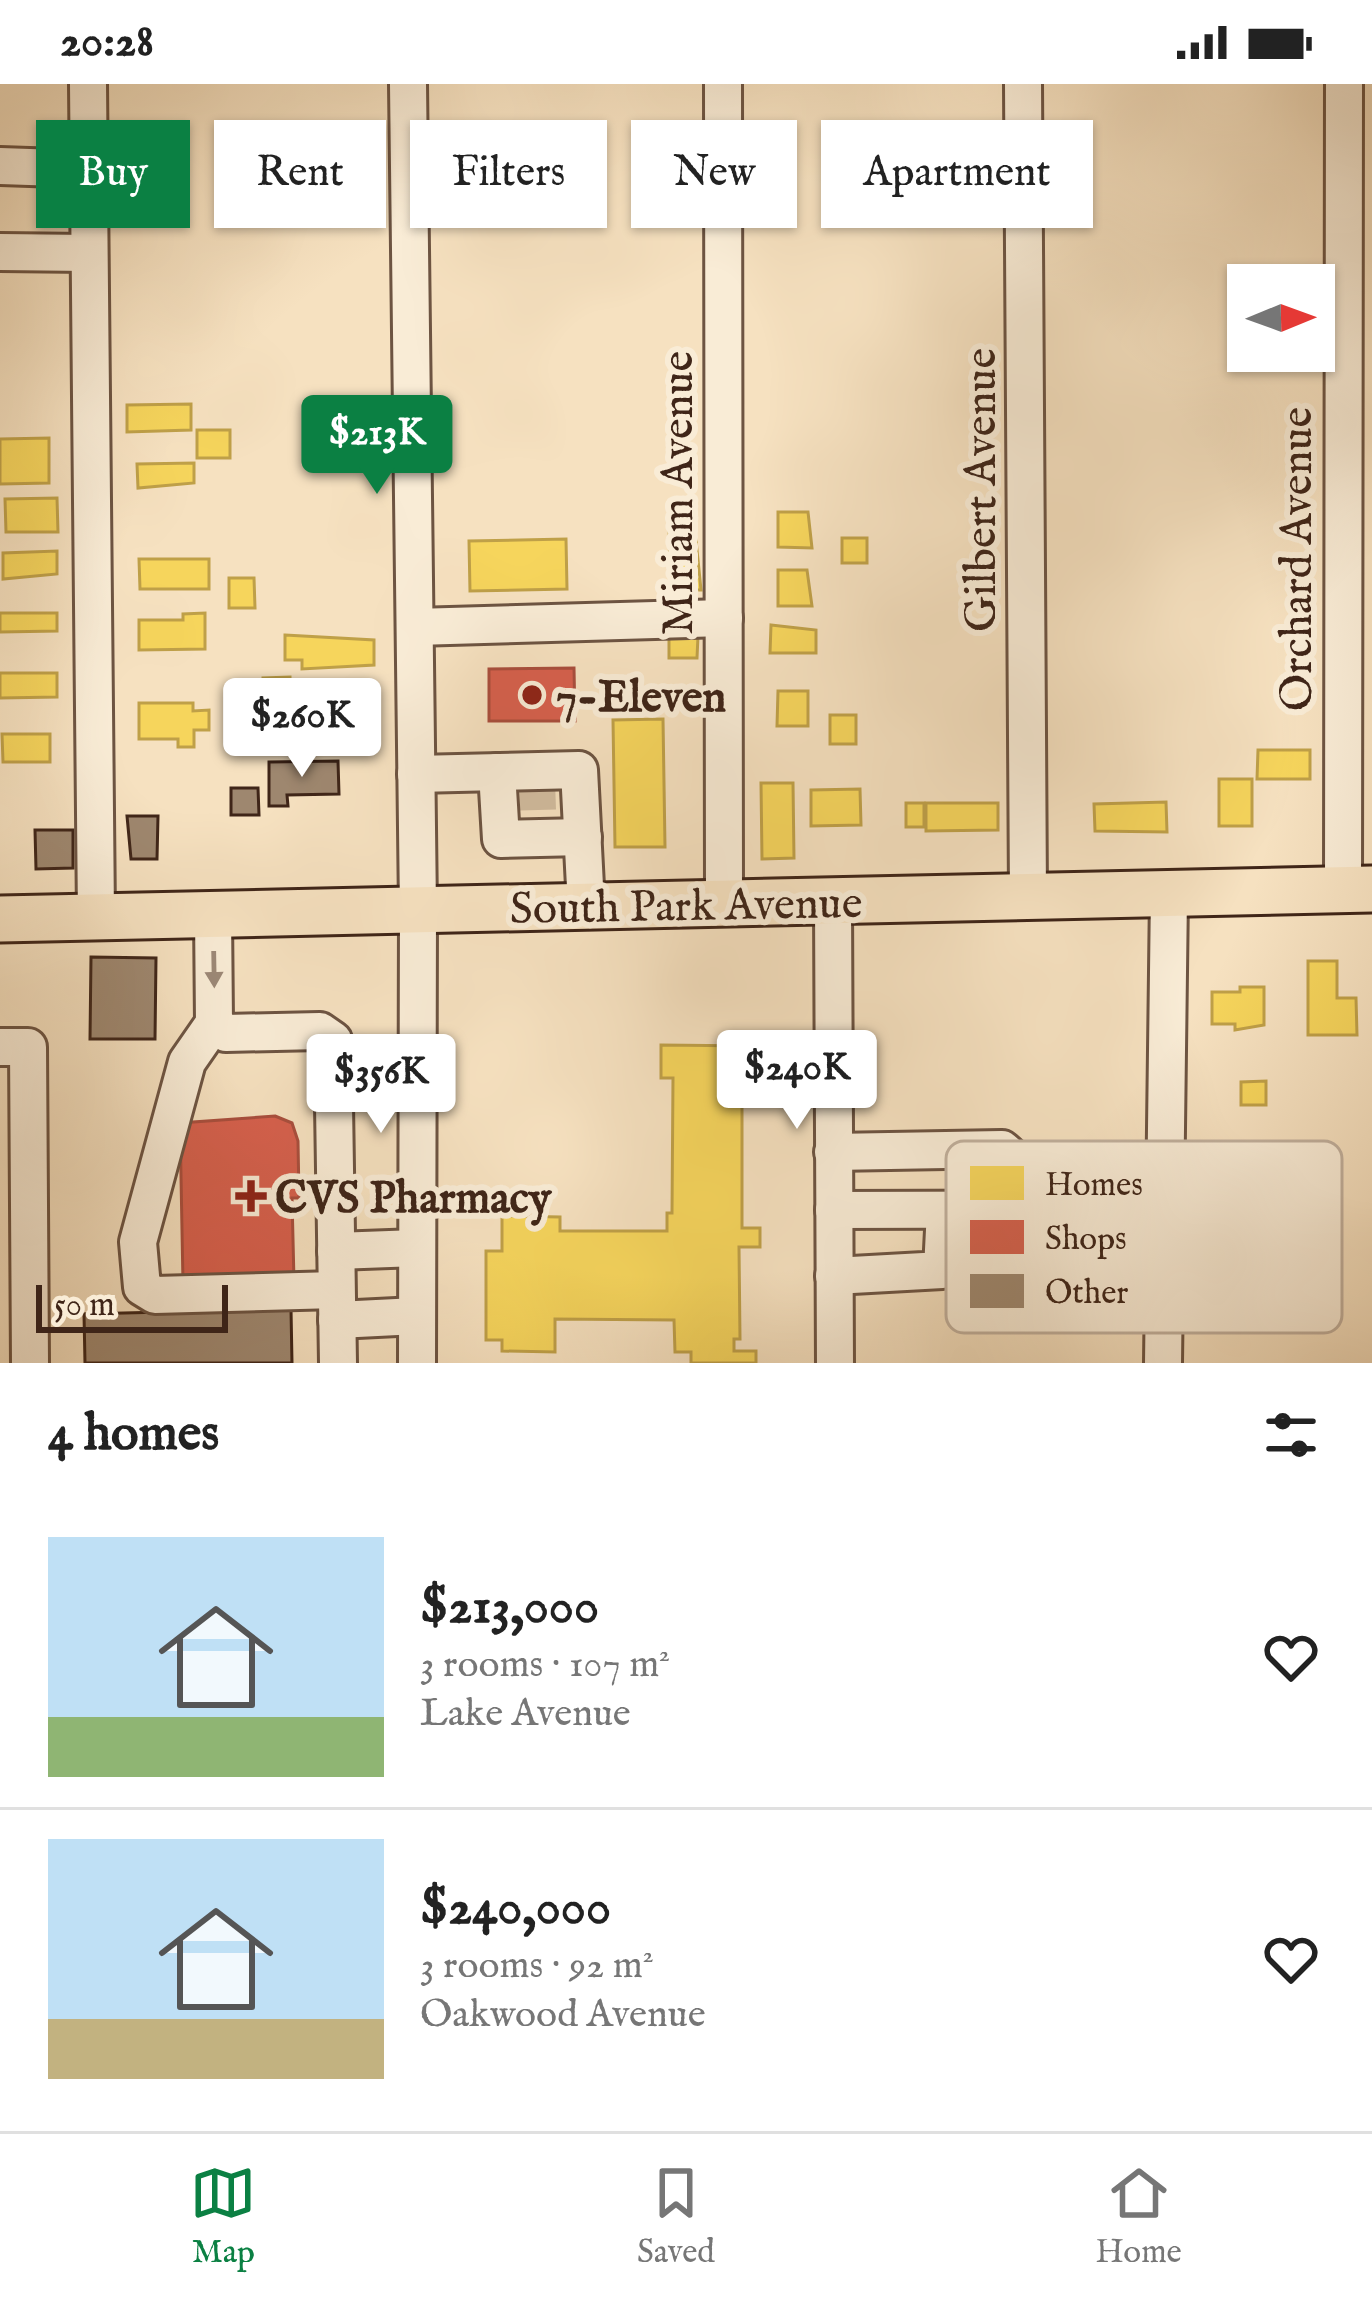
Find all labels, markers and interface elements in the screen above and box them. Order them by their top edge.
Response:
text: 20:28 [60,14,154,71]
chip: Buy [36,120,190,228]
chip: Rent [214,120,386,228]
chip: Filters [410,120,607,228]
chip: New [631,120,797,228]
chip: Apartment [821,120,1093,228]
north arrow [1227,264,1335,372]
map controls [1227,264,1335,372]
street label: Gilbert Avenue [954,348,1011,632]
street label: Miriam Avenue [651,351,708,635]
pin: $213K [293,395,461,497]
street label: Orchard Avenue [1270,407,1327,711]
text: $213K [328,409,426,458]
place label: 7-Eleven [556,670,726,727]
pin: $260K [218,678,386,780]
marker: 7-Eleven [519,682,545,708]
text: $260K [250,692,354,741]
street label: South Park Avenue [509,876,863,939]
one-way arrow [204,951,224,989]
pin: $240K [713,1030,881,1132]
pin: $356K [297,1034,465,1136]
text: $240K [744,1044,850,1093]
text: $356K [334,1048,428,1097]
legend [946,1141,1342,1333]
text: Homes [1045,1165,1143,1207]
place label: CVS Pharmacy [275,1171,553,1228]
marker: CVS Pharmacy [238,1183,264,1209]
text: Shops [1045,1219,1127,1261]
text: Other [1045,1273,1128,1315]
scale bar [36,1279,228,1332]
text: 50 m [54,1285,115,1327]
icon: filters [1258,1402,1324,1468]
text: 4 homes [48,1403,219,1468]
text: $213,000 [420,1576,599,1641]
icon: home [144,1585,288,1729]
icon: heart [1258,1624,1324,1690]
text: 3 rooms · 107 m² [420,1641,670,1690]
text: Lake Avenue [420,1690,631,1739]
text: $240,000 [420,1877,611,1942]
icon: home [144,1887,288,2031]
icon: heart [1258,1926,1324,1992]
text: 3 rooms · 92 m² [420,1942,654,1991]
text: Oakwood Avenue [420,1991,706,2040]
tab: Map [190,2160,256,2274]
tab: Saved [637,2160,715,2274]
tab: Home [1096,2160,1182,2274]

